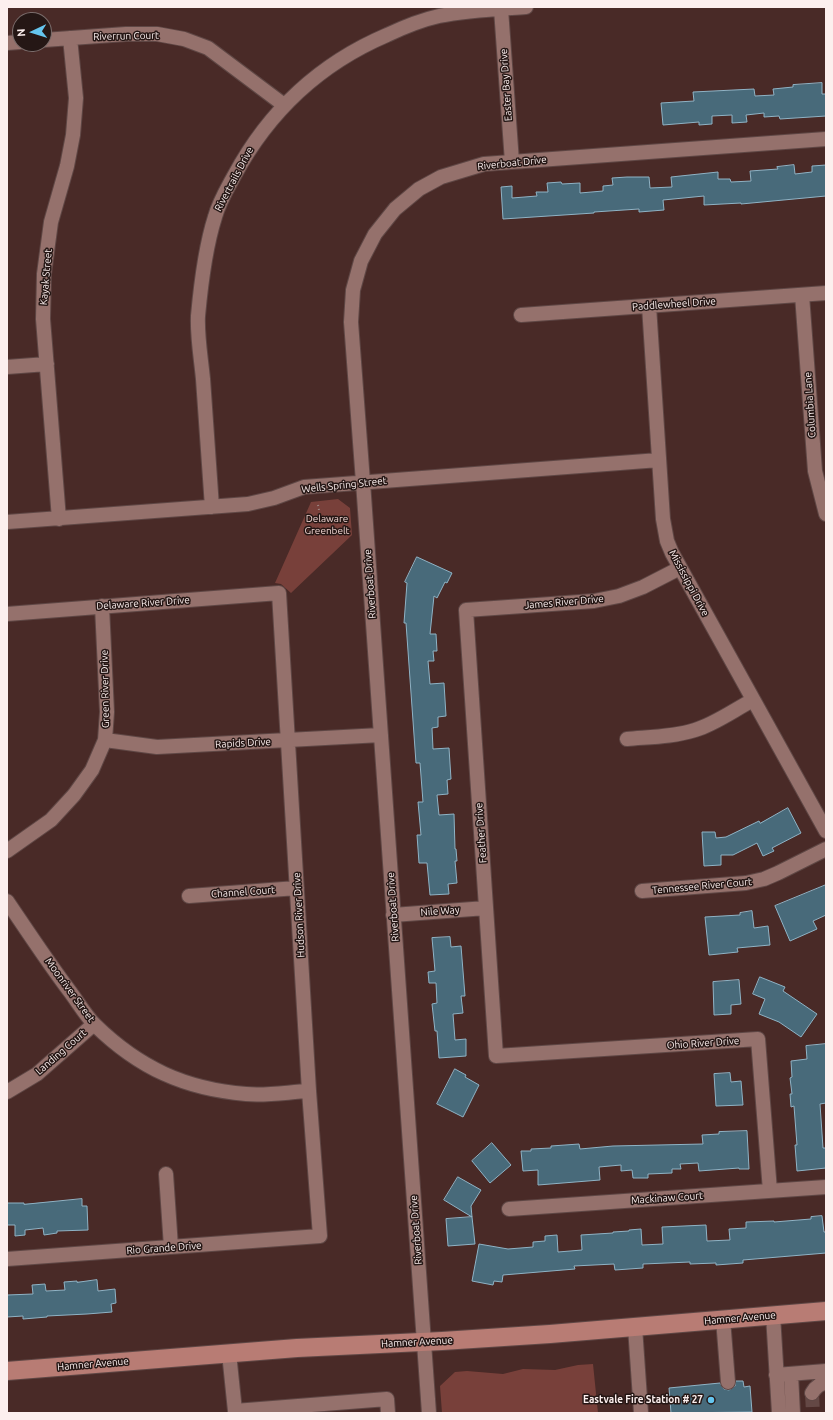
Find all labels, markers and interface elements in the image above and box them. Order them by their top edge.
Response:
north arrow [12,12,52,52]
text: N [15,28,27,37]
street label: Riverrun Court [93,29,159,43]
street label: Easter Bay Drive [497,48,515,122]
street label: Rivertrails Drive [212,145,256,213]
street label: Riverboat Drive [477,153,547,173]
street label: Kayak Street [38,248,54,306]
street label: Paddlewheel Drive [632,295,716,313]
street label: Columbia Lane [802,372,818,438]
street label: Wells Spring Street [301,475,387,495]
park label: Delaware Greenbelt [304,513,350,536]
street label: Mississippi Drive [666,548,712,618]
street label: Riverboat Drive [362,549,378,619]
street label: James River Drive [524,593,604,611]
street label: Delaware River Drive [96,594,190,612]
street label: Green River Drive [98,650,112,728]
street label: Rapids Drive [215,736,271,750]
street label: Feather Drive [473,802,489,864]
street label: Hudson River Drive [291,872,307,958]
street label: Riverboat Drive [385,872,401,942]
street label: Tennessee River Court [652,876,752,896]
street label: Channel Court [211,884,275,900]
street label: Nile Way [420,904,460,918]
street label: Moonriver Street [43,955,97,1025]
street label: Landing Court [33,1027,89,1077]
street label: Ohio River Drive [666,1034,740,1052]
street label: Mackinaw Court [631,1189,703,1207]
street label: Riverboat Drive [408,1195,424,1265]
street label: Rio Grande Drive [126,1239,202,1257]
street label: Hamner Avenue [704,1309,776,1327]
street label: Hamner Avenue [381,1334,453,1350]
street label: Hamner Avenue [57,1355,129,1373]
place label: Eastvale Fire Station # 27 [583,1394,703,1406]
marker: Eastvale Fire Station # 27 [706,1395,716,1405]

